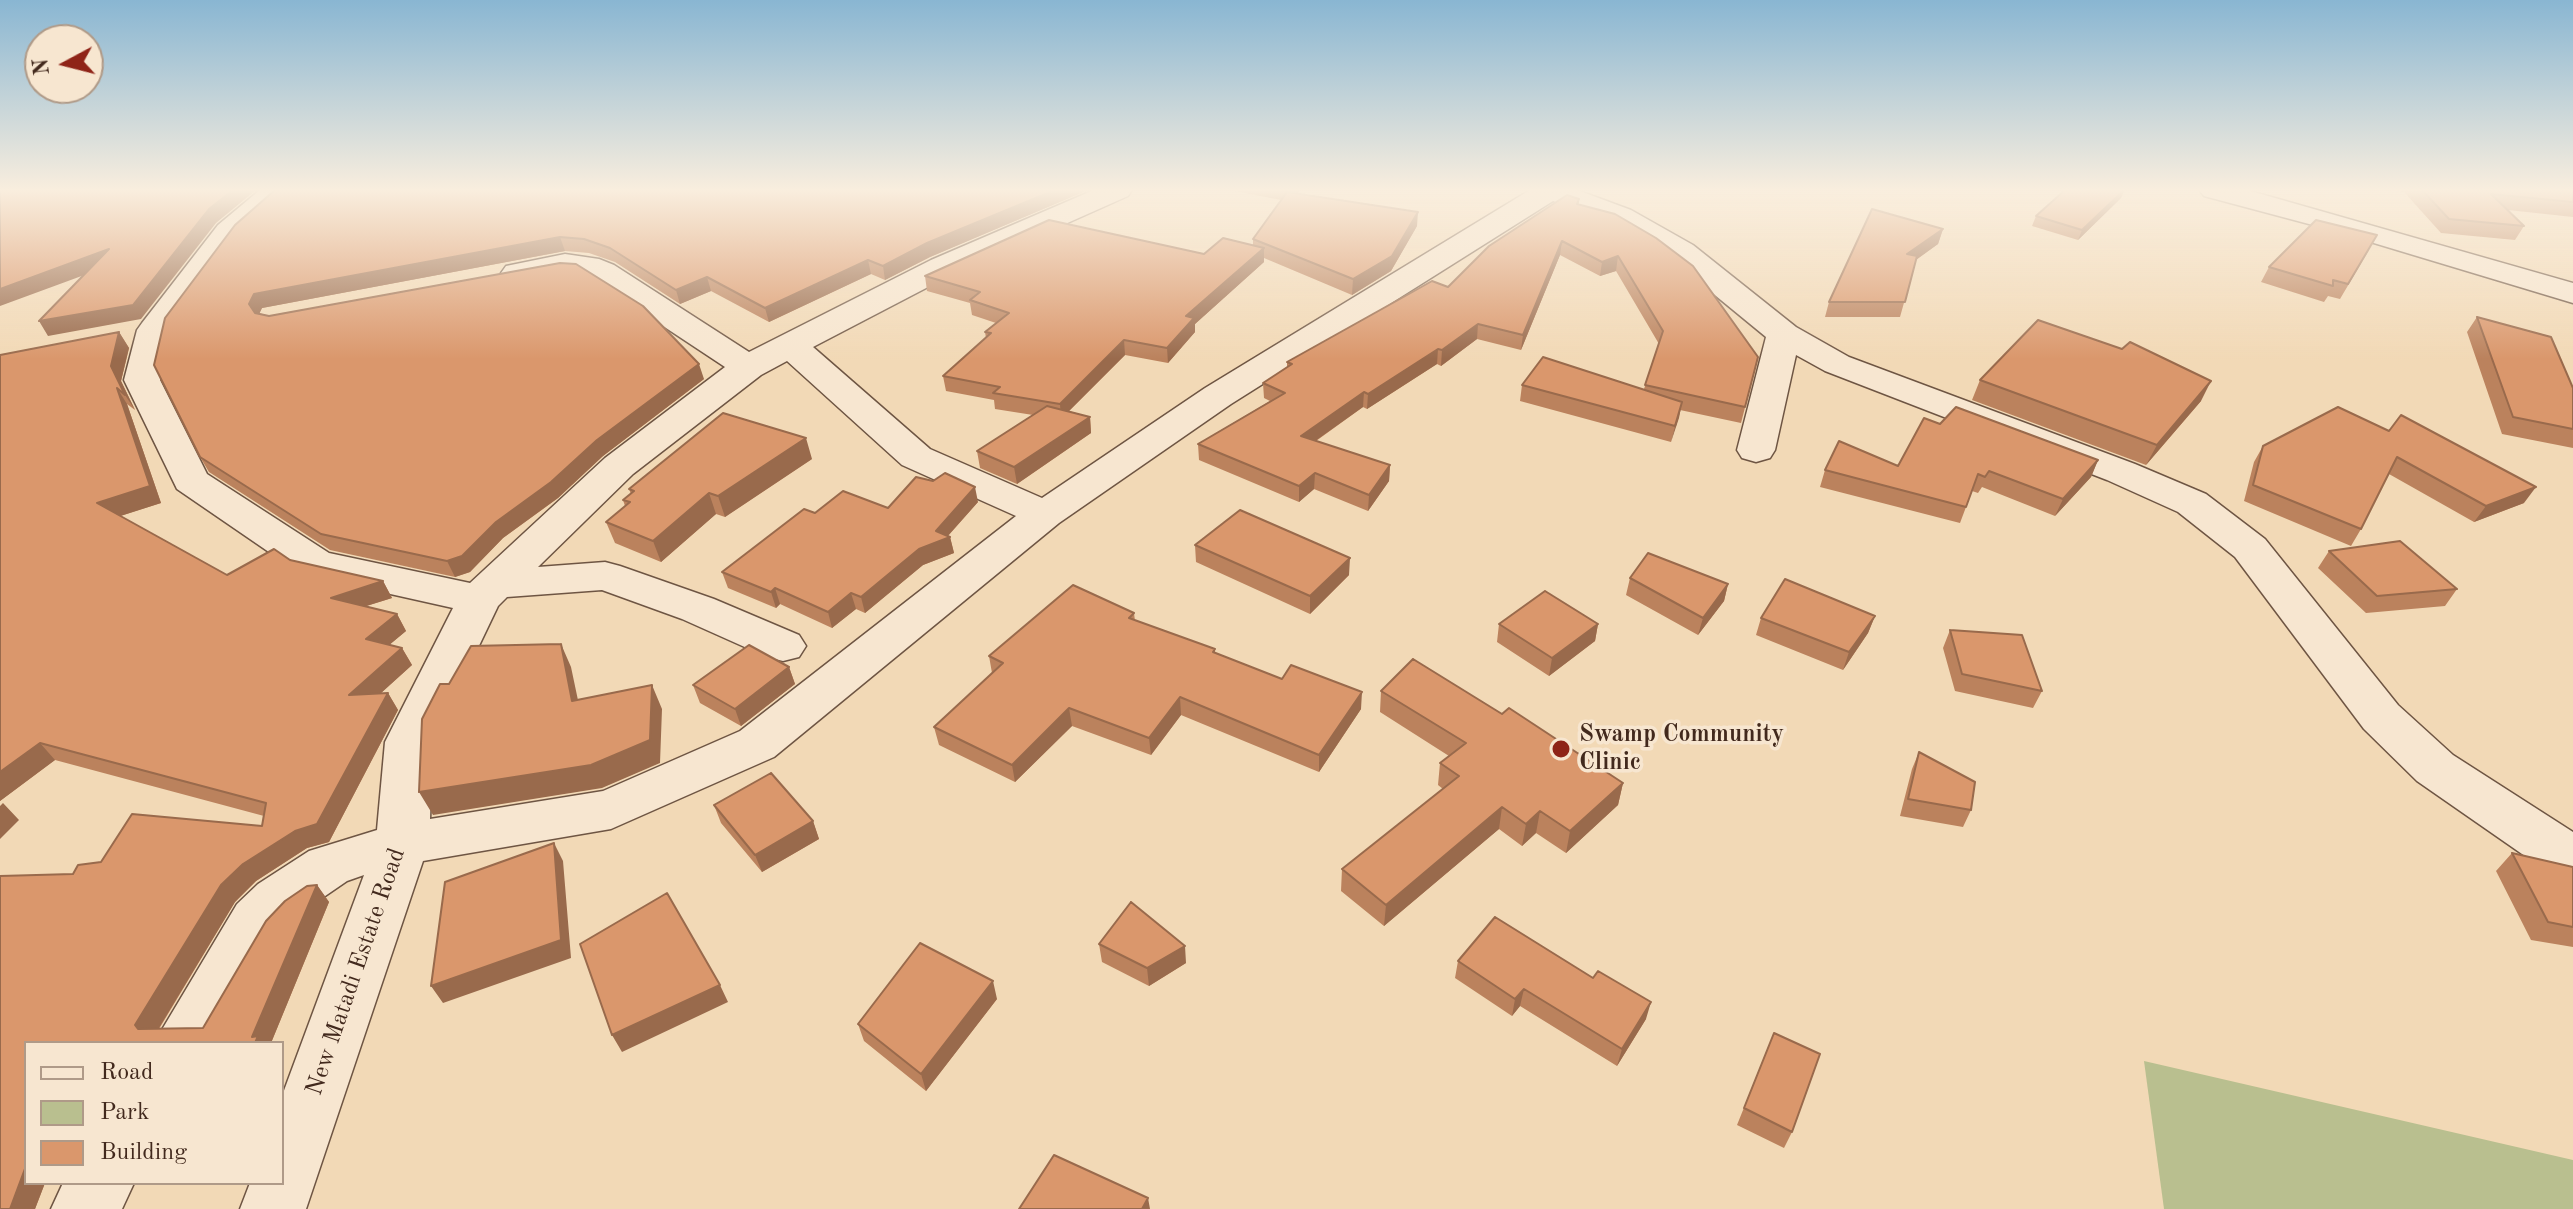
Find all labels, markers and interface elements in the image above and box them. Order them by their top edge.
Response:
north arrow [24,24,104,104]
text: N [30,57,54,76]
place label: Swamp Community Clinic [1579,721,1784,777]
marker: Swamp Community Clinic [1550,738,1572,760]
street label: New Matadi Estate Road [300,845,412,1099]
legend [24,1041,284,1185]
text: Road [100,1061,153,1085]
text: Park [100,1101,149,1125]
text: Building [100,1141,187,1165]

